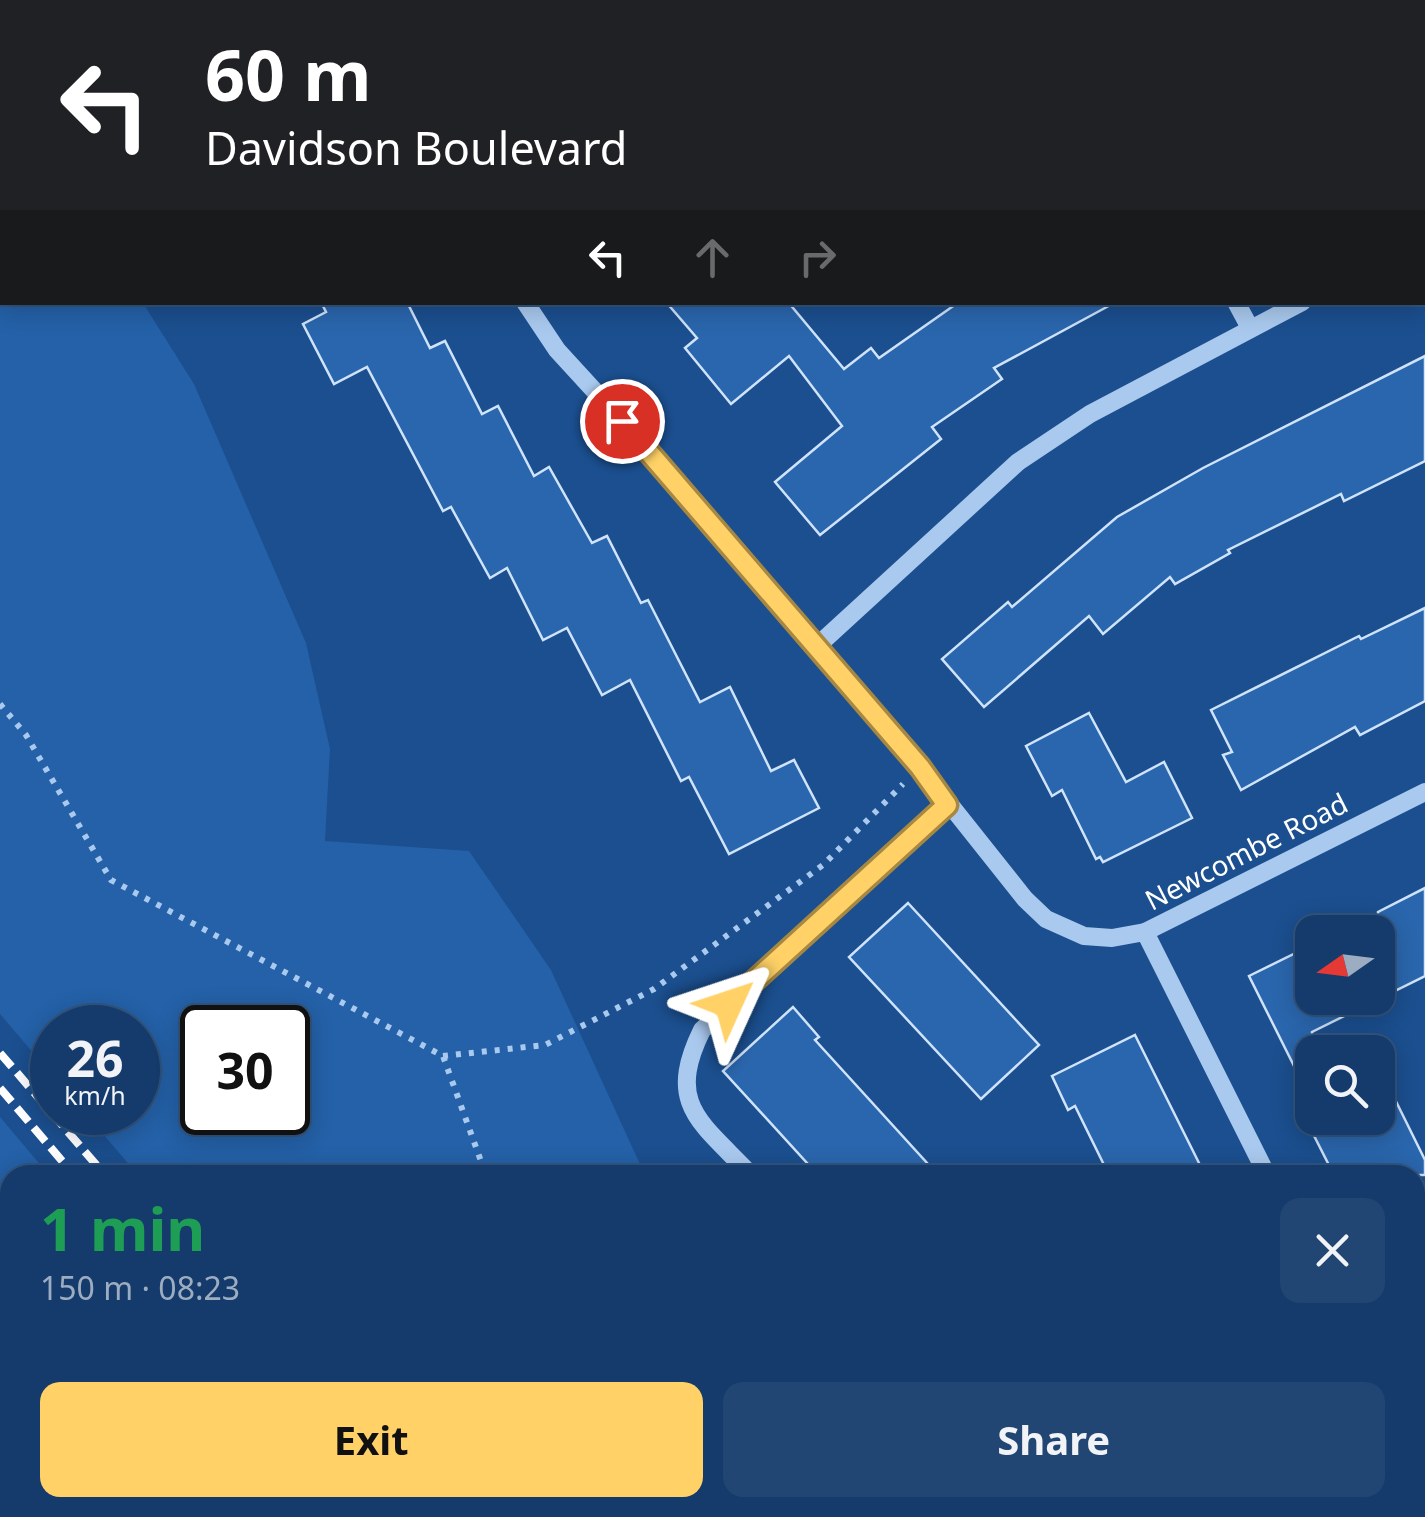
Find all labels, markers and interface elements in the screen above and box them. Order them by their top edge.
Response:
text: 60 m [205,26,372,122]
icon: left [40,40,170,170]
text: Davidson Boulevard [205,117,627,178]
icon: left [580,230,635,285]
icon: ahead [685,230,740,285]
icon: right [790,230,845,285]
pin [580,379,665,464]
icon: arrive [595,394,650,449]
street label: Newcombe Road [1138,784,1354,918]
north arrow [1295,915,1395,1015]
map controls [1295,915,1395,1135]
position arrow [677,952,781,1056]
speed limit sign: 30 [180,1005,310,1135]
text: 26 [66,1024,124,1092]
button: search [1295,1035,1395,1135]
text: km/h [64,1078,126,1112]
text: 1 min [40,1187,205,1269]
button: close [1280,1198,1385,1303]
text: 150 m · 08:23 [40,1266,240,1309]
button: Exit [40,1382,703,1497]
button: Share [723,1382,1385,1497]

